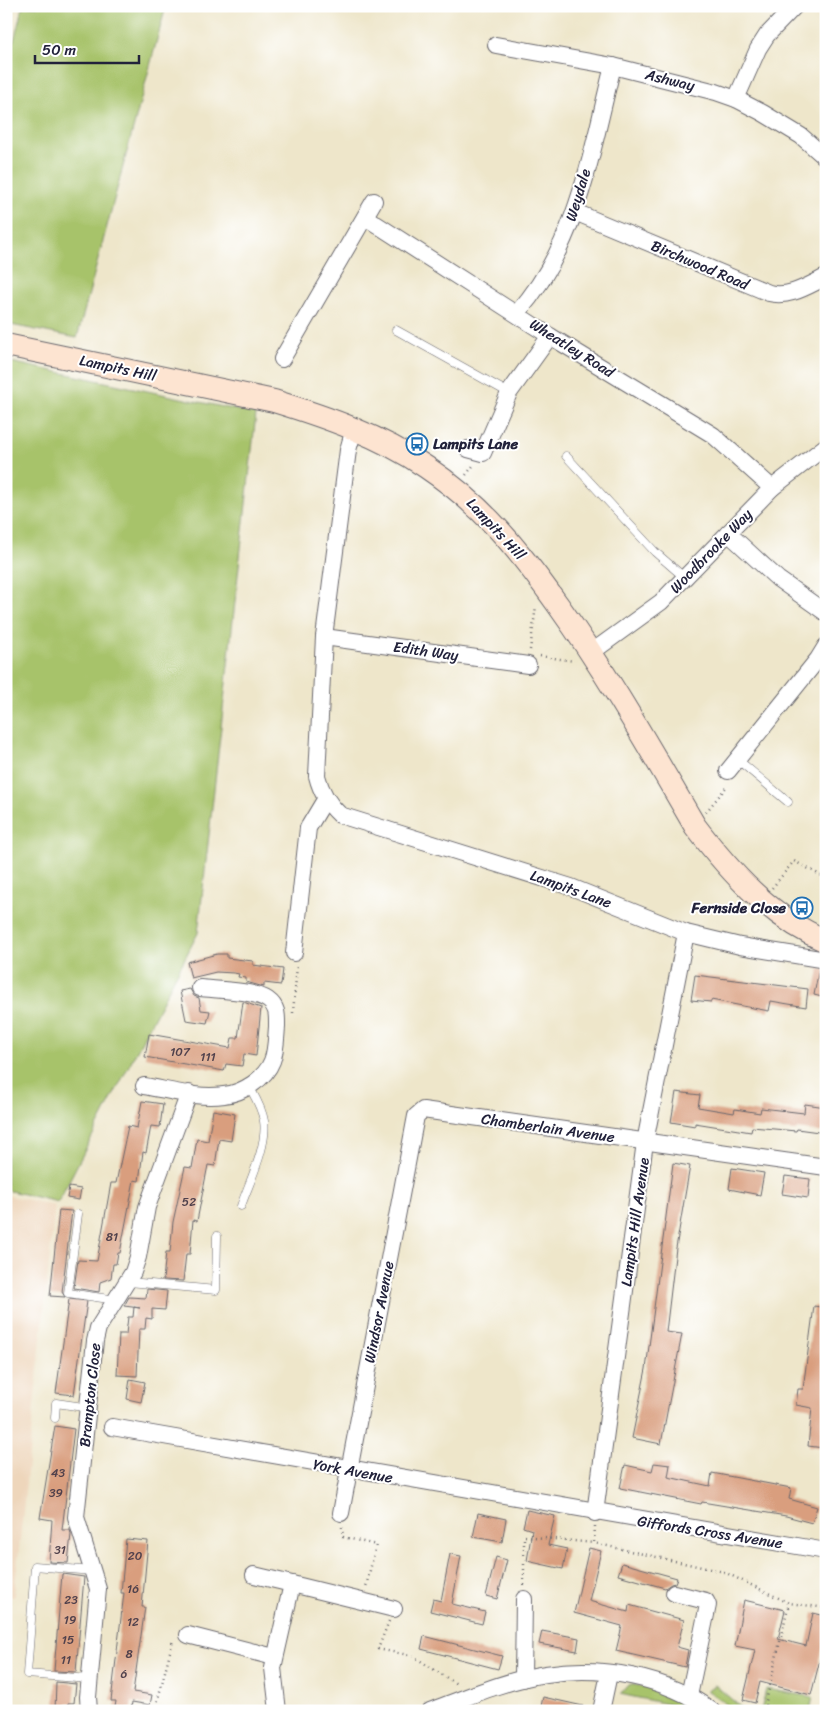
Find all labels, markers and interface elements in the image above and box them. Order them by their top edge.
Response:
scale bar [35,32,139,64]
text: 50 m [42,37,77,63]
street label: Ashway [641,61,698,99]
street label: Weydale [558,165,598,225]
street label: Birchwood Road [647,233,754,298]
street label: Wheatley Road [524,311,621,385]
street label: Lampits Hill [77,347,160,389]
place label: Lampits Lane [433,431,518,457]
bus stop icon: Lampits Lane [405,432,429,456]
street label: Lampits Hill [460,492,533,567]
street label: Woodbrooke Way [663,502,759,600]
street label: Edith Way [392,634,460,668]
street label: Lampits Lane [527,862,616,916]
place label: Fernside Close [690,895,786,921]
bus stop icon: Fernside Close [790,896,814,920]
house number: 107 [170,1041,191,1063]
house number: 111 [200,1046,216,1068]
street label: Chamberlain Avenue [480,1106,617,1150]
street label: Lampits Hill Avenue [613,1156,657,1288]
house number: 52 [182,1191,196,1213]
house number: 81 [106,1226,118,1248]
street label: Windsor Avenue [356,1258,402,1365]
street label: Brampton Close [72,1341,108,1448]
street label: York Avenue [311,1451,395,1491]
house number: 43 [51,1462,65,1484]
house number: 39 [49,1482,63,1504]
street label: Giffords Cross Avenue [635,1508,785,1556]
house number: 31 [54,1539,66,1561]
house number: 20 [128,1545,143,1567]
house number: 16 [127,1578,139,1600]
house number: 23 [64,1589,78,1611]
house number: 19 [64,1609,76,1631]
house number: 12 [127,1611,139,1633]
house number: 15 [62,1629,74,1651]
house number: 8 [125,1643,133,1665]
house number: 11 [61,1649,71,1671]
house number: 6 [121,1663,128,1685]

